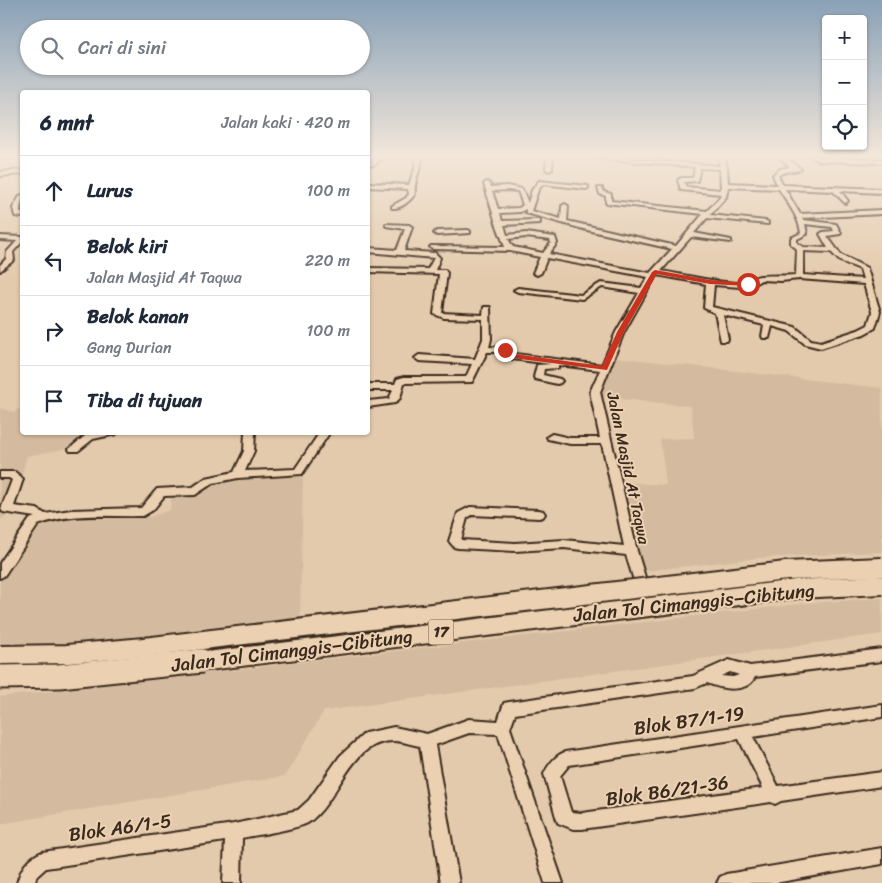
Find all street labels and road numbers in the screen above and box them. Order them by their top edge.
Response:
street label: Jalan Masjid At Taqwa [598,388,659,548]
street label: Jalan Tol Cimanggis–Cibitung [571,573,816,632]
street label: Jalan Tol Cimanggis–Cibitung [169,619,414,682]
road number: 17 [428,620,454,644]
street label: Blok B7/1-19 [632,696,746,745]
street label: Blok B6/21-36 [604,766,731,815]
street label: Blok A6/1-5 [67,804,174,851]

